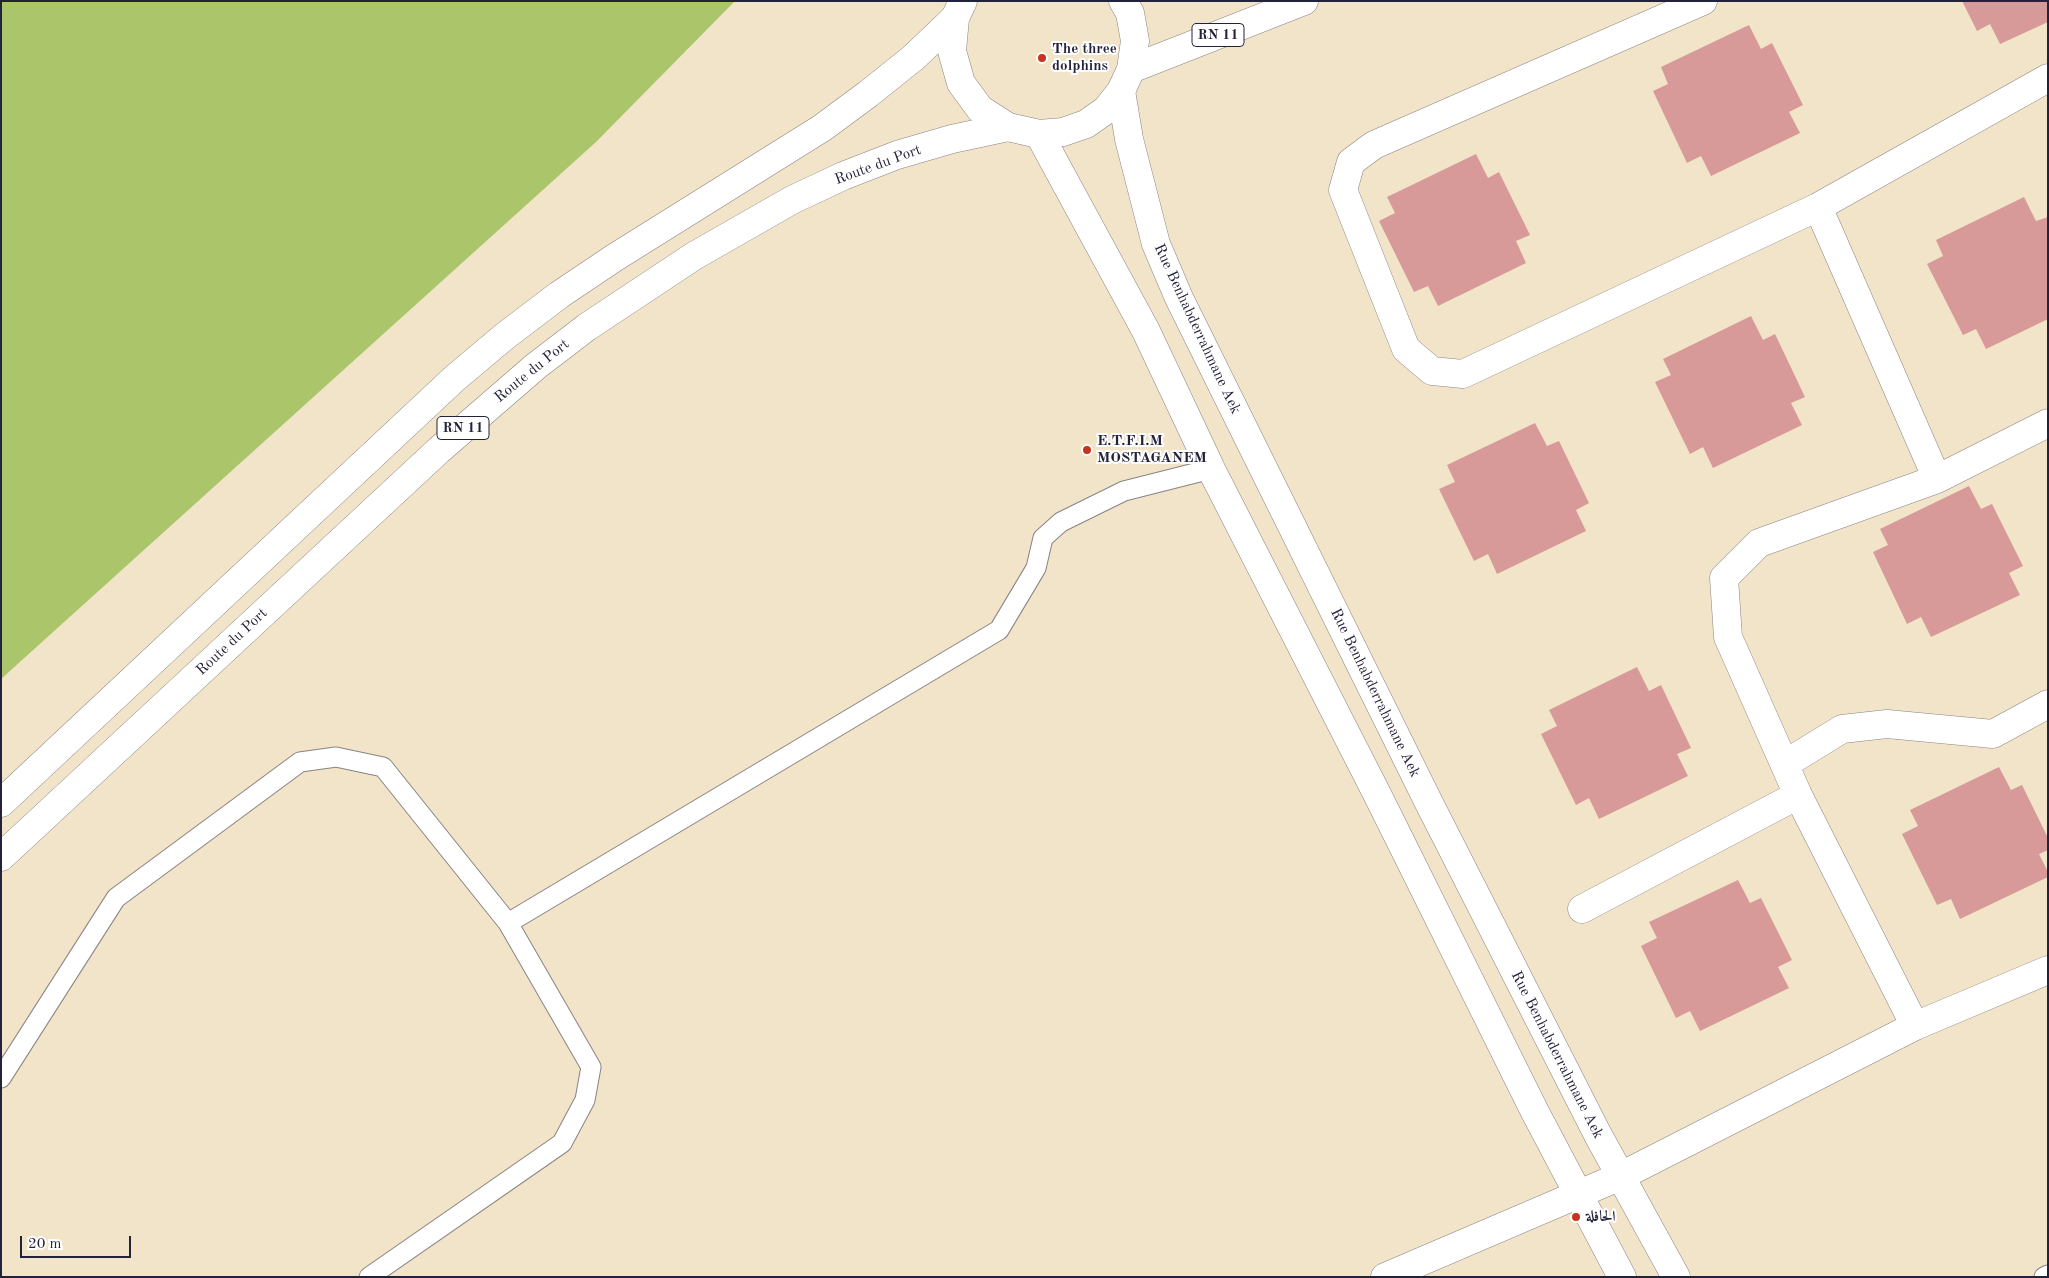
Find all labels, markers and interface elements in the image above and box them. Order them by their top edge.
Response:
road number: RN 11 [1192,24,1244,46]
place label: The three dolphins [1052,40,1117,75]
marker: The three dolphins [1036,52,1048,64]
street label: Route du Port [832,141,924,189]
street label: Rue Benhabderrahmane Aek [1150,241,1244,417]
street label: Route du Port [491,335,573,407]
road number: RN 11 [437,416,489,439]
place label: E.T.F.I.M MOSTAGANEM [1097,432,1207,467]
marker: E.T.F.I.M MOSTAGANEM [1081,444,1093,456]
street label: Route du Port [193,604,271,680]
street label: Rue Benhabderrahmane Aek [1326,606,1424,780]
street label: Rue Benhabderrahmane Aek [1507,968,1607,1142]
place label: الحافلة [1586,1208,1615,1226]
marker: الحافلة [1570,1211,1582,1223]
scale bar [22,1226,134,1258]
text: 20 m [28,1237,62,1252]

